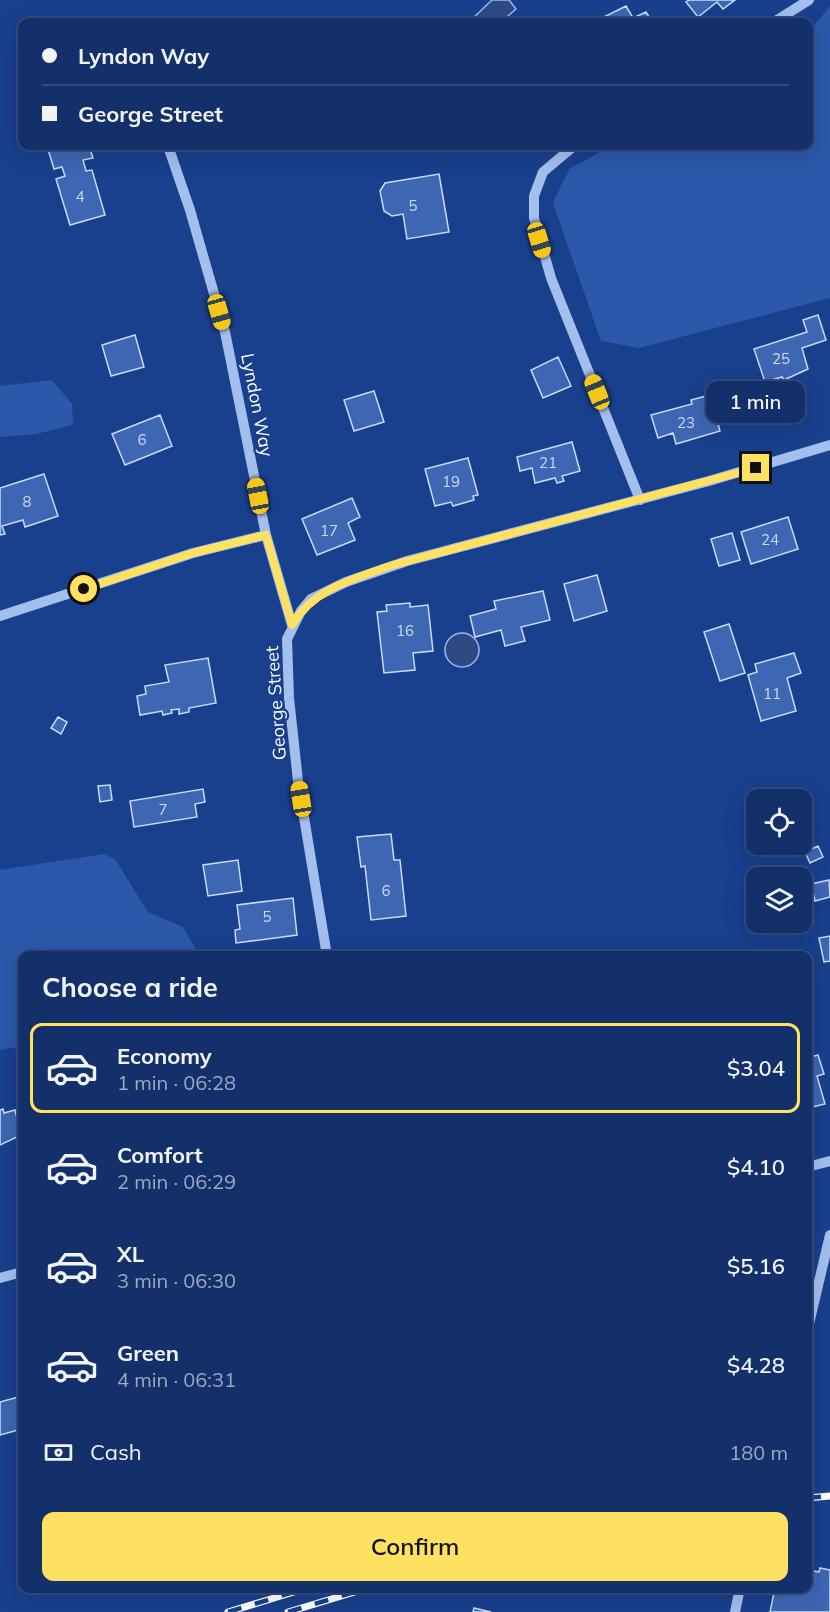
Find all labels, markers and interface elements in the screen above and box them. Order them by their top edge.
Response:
text: Lyndon Way [78,42,209,70]
text: George Street [78,100,223,128]
house number: 4 [75,187,85,206]
house number: 5 [408,196,418,215]
car [525,220,553,260]
car [205,292,233,332]
house number: 25 [772,349,790,368]
street label: Lyndon Way [236,351,279,459]
car [582,372,612,412]
callout: 1 min [706,381,806,423]
text: 1 min [730,389,781,414]
house number: 23 [677,413,695,432]
house number: 6 [137,430,147,449]
house number: 21 [539,453,557,472]
route end [742,454,769,481]
house number: 19 [442,472,460,491]
car [246,477,270,515]
house number: 8 [22,492,32,511]
house number: 17 [320,521,338,540]
house number: 24 [761,530,779,549]
route start [70,575,97,602]
house number: 16 [396,621,414,640]
street label: George Street [260,645,291,761]
house number: 11 [763,684,781,703]
car [289,780,313,818]
map controls [746,789,812,933]
button: locate [746,789,812,855]
house number: 7 [158,800,168,819]
button: layers [746,867,812,933]
house number: 6 [381,881,391,900]
house number: 5 [262,907,272,926]
text: Choose a ride [42,970,218,1004]
icon: car [45,1041,99,1095]
text: Economy [117,1042,212,1070]
text: $3.04 [727,1054,785,1082]
text: 1 min · 06:28 [117,1070,236,1095]
icon: car [45,1140,99,1194]
text: Comfort [117,1141,203,1169]
text: $4.10 [727,1153,785,1181]
text: 2 min · 06:29 [117,1169,236,1194]
icon: car [45,1239,99,1293]
text: XL [117,1240,144,1268]
text: $5.16 [727,1252,785,1280]
text: 3 min · 06:30 [117,1268,236,1293]
icon: car [45,1338,99,1392]
text: Green [117,1339,179,1367]
text: $4.28 [727,1351,785,1379]
text: 4 min · 06:31 [117,1367,236,1392]
icon: cash [42,1436,75,1469]
text: Cash [90,1438,142,1466]
text: 180 m [729,1440,788,1465]
button: Confirm [42,1512,788,1581]

